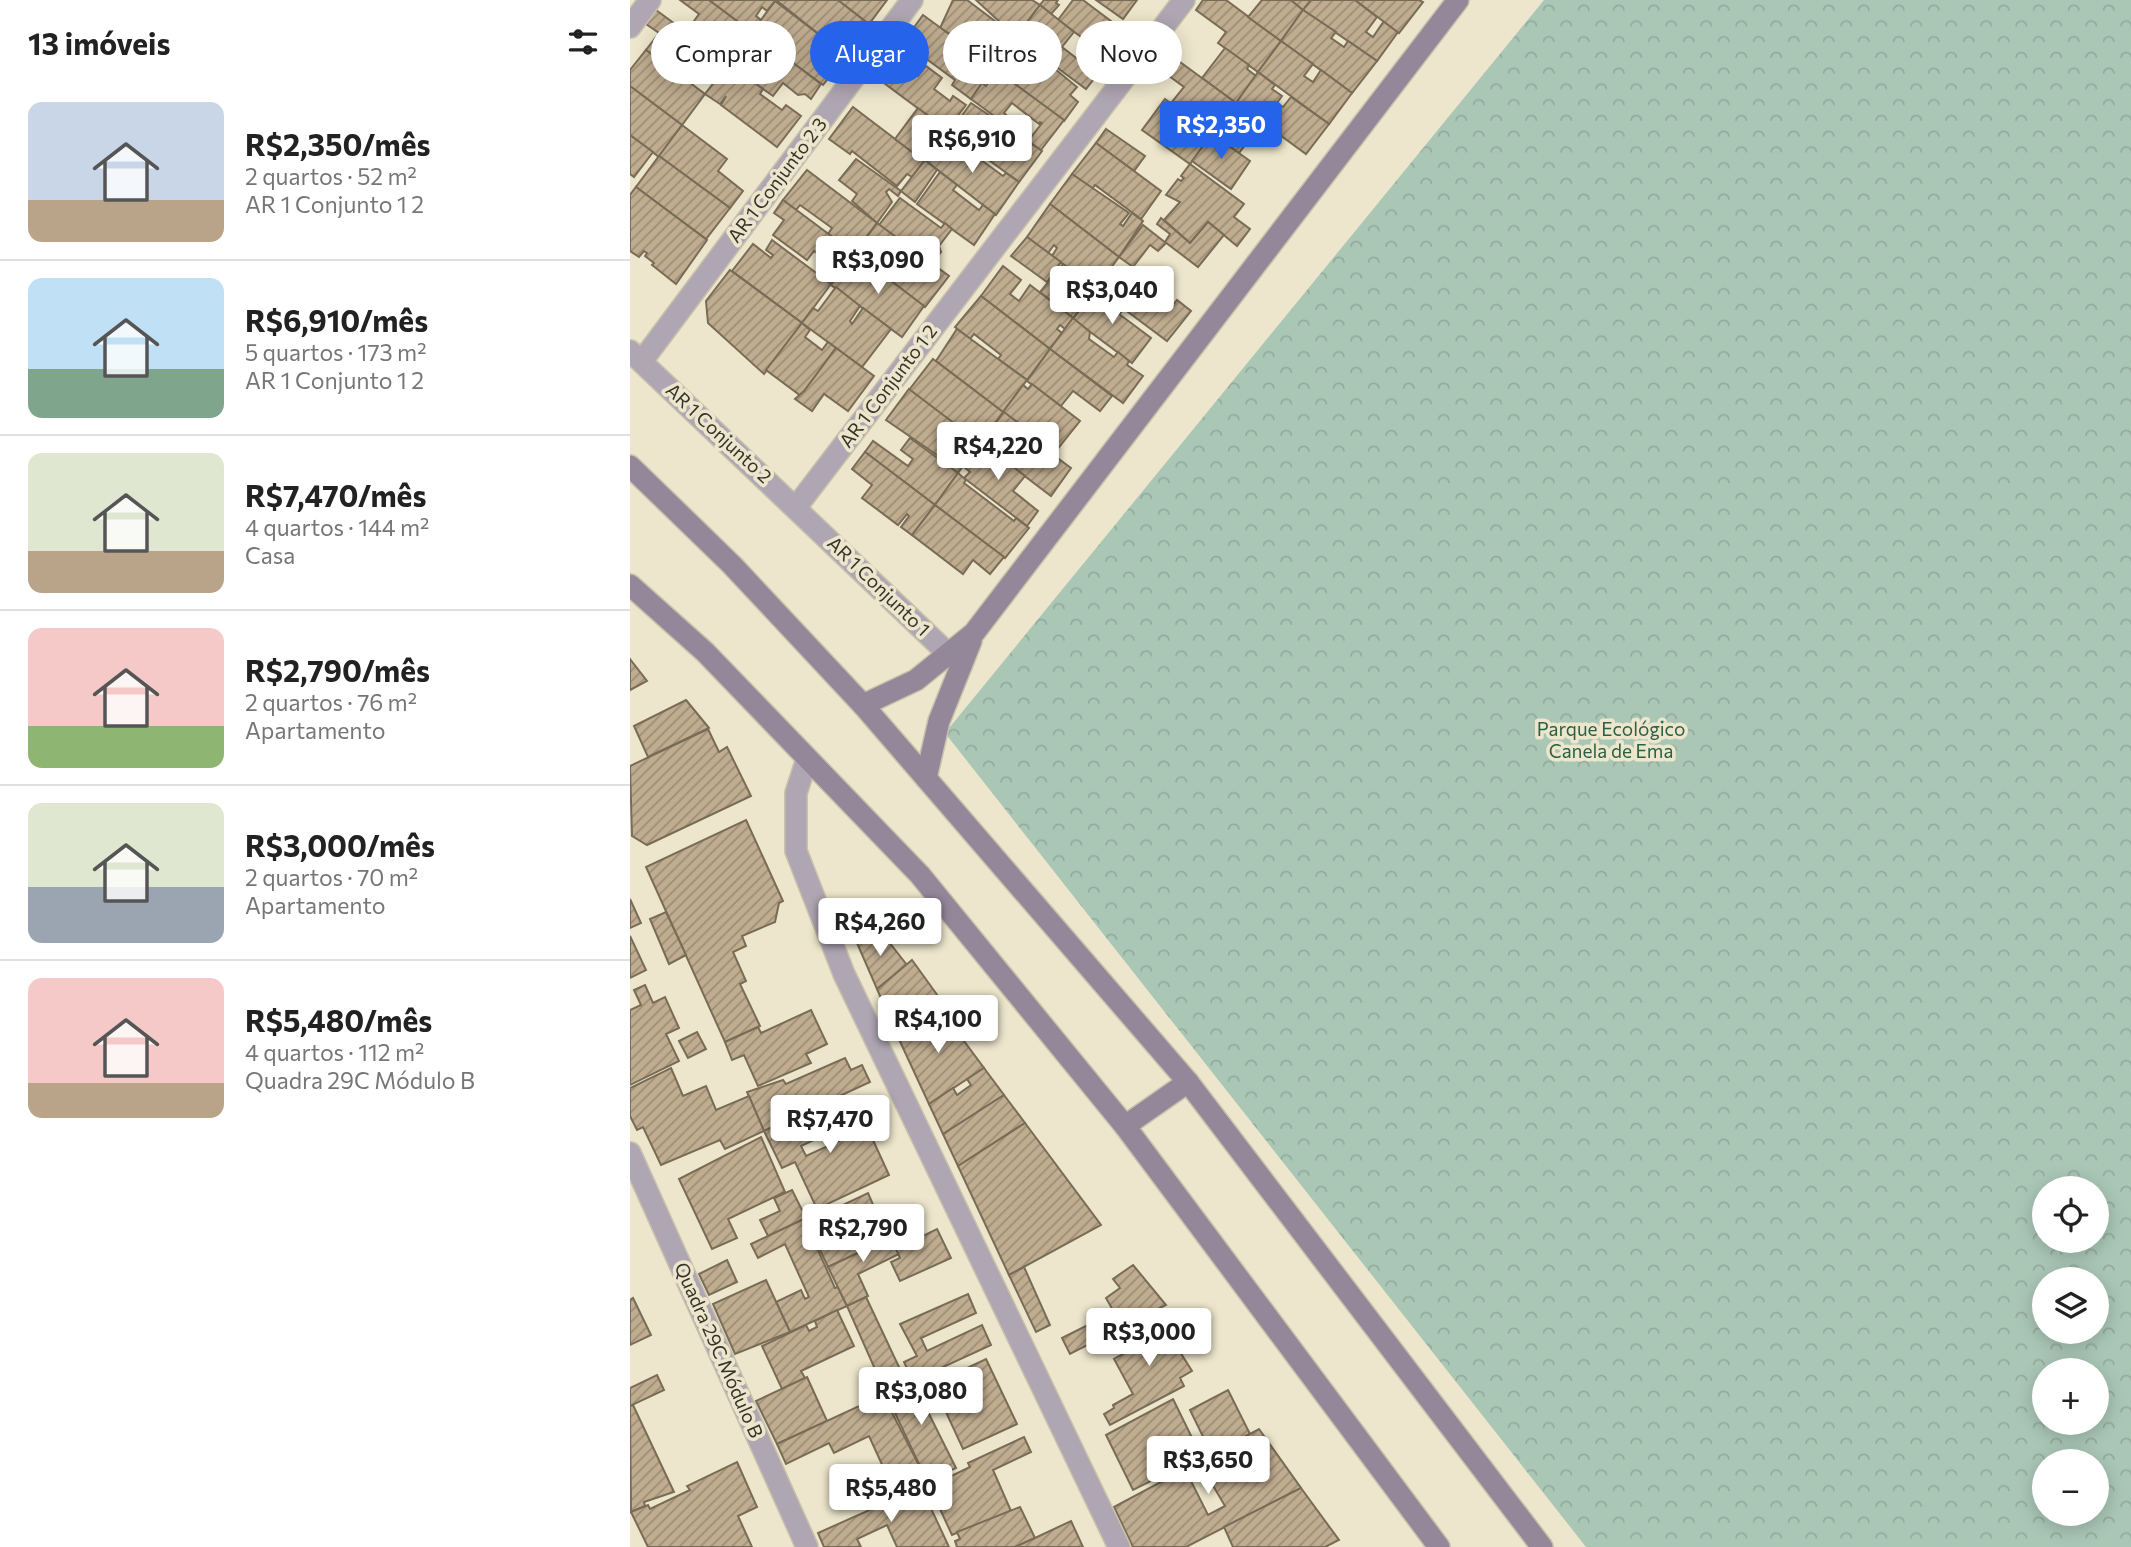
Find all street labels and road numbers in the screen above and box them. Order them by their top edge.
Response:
street label: AR 1 Conjunto 2 3 [722,113,831,247]
street label: AR 1 Conjunto 1 2 [834,320,941,452]
street label: AR 1 Conjunto 2 [662,378,777,487]
street label: AR 1 Conjunto 1 [823,531,935,640]
street label: Quadra 29C Módulo B [670,1258,769,1441]

